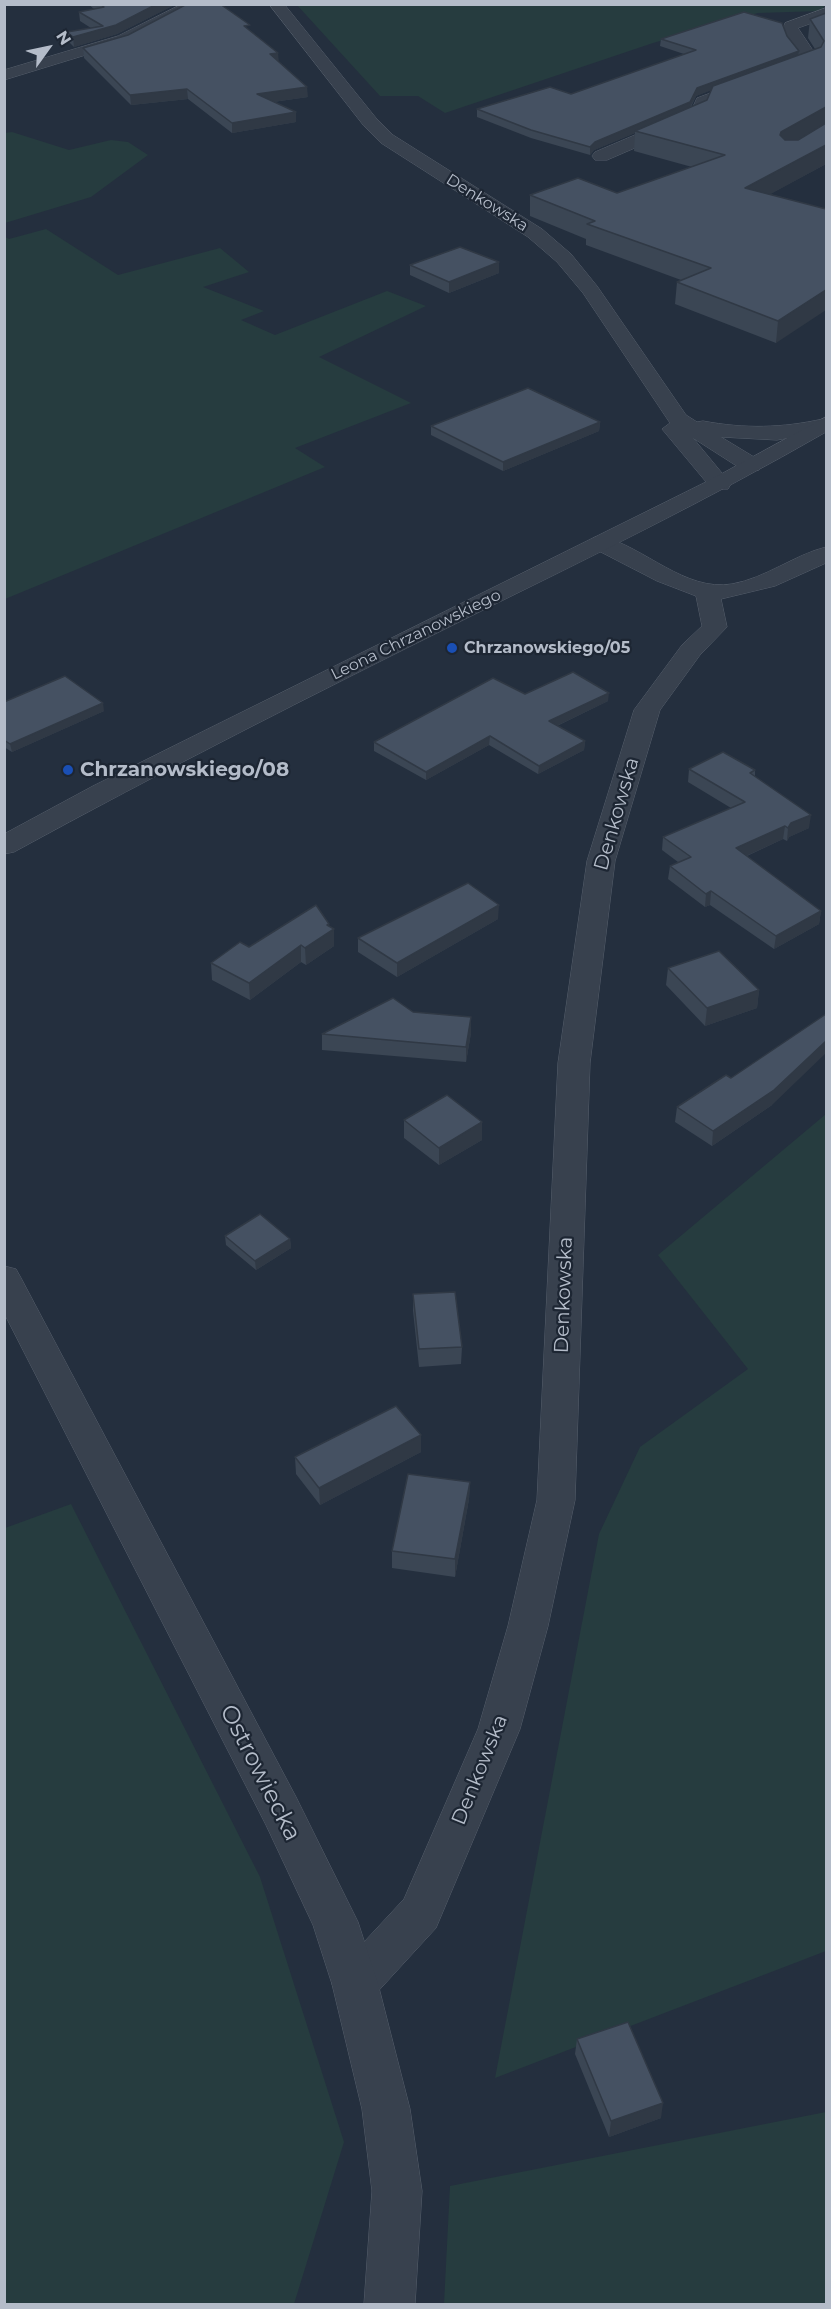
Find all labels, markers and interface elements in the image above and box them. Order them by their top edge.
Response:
north arrow [18,18,78,78]
text: N [52,27,75,49]
street label: Denkowska [442,170,532,236]
street label: Leona Chrzanowskiego [328,585,504,685]
place label: Chrzanowskiego/05 [464,638,630,658]
marker: Chrzanowskiego/05 [445,641,459,655]
street label: Denkowska [589,755,645,873]
place label: Chrzanowskiego/08 [80,758,289,782]
marker: Chrzanowskiego/08 [61,763,75,777]
street label: Denkowska [550,1236,578,1354]
street label: Ostrowiecka [213,1700,307,1846]
street label: Denkowska [447,1711,513,1829]

